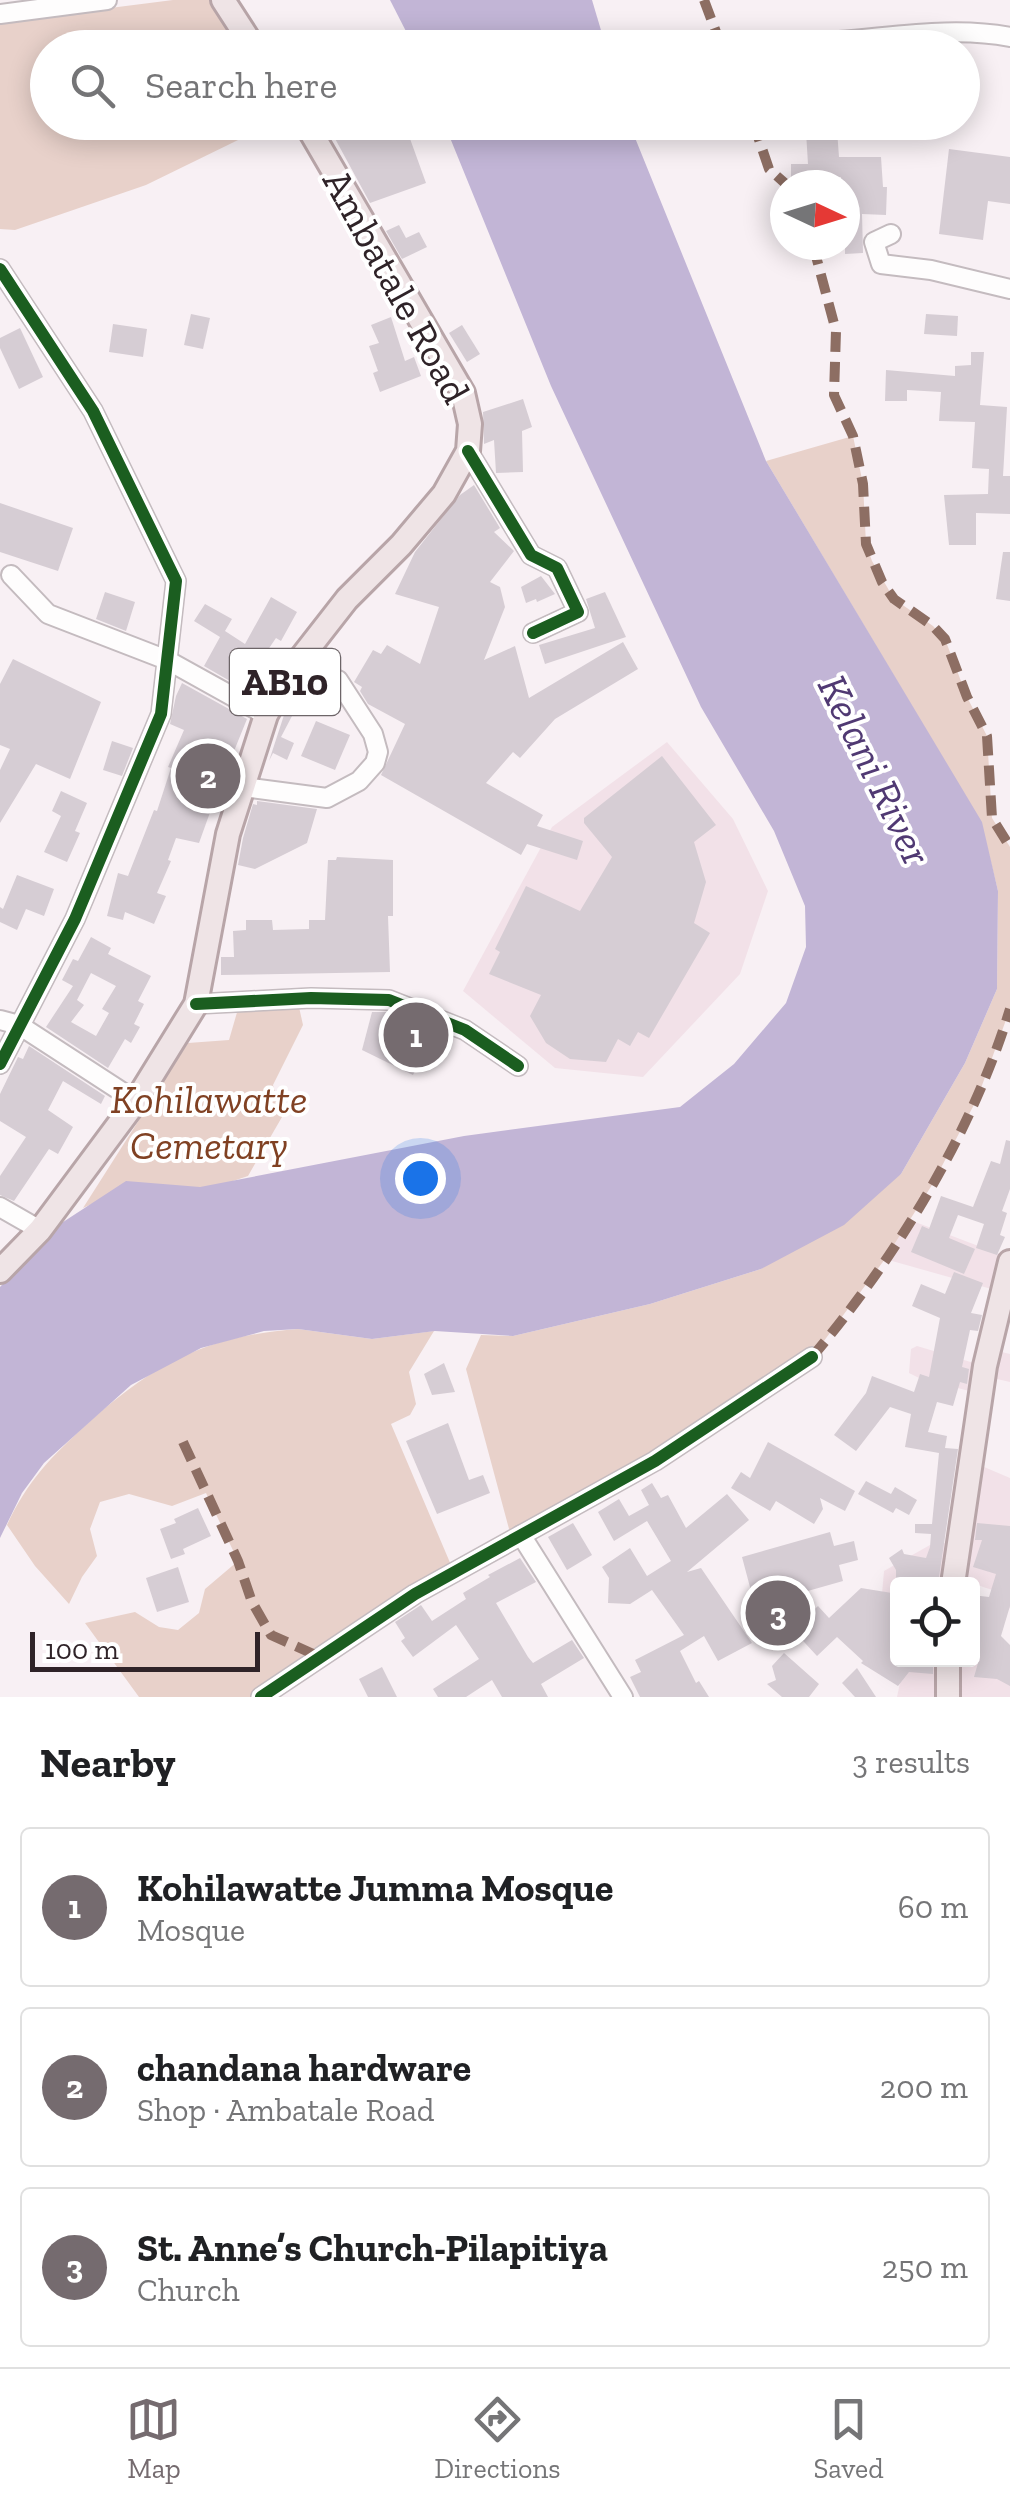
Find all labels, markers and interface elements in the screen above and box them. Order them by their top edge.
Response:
search box [30,30,980,140]
icon: search [65,58,120,113]
text: Search here [145,62,337,108]
street label: Ambatale Road [313,161,481,411]
north arrow [770,170,860,260]
road number: AB10 [230,649,340,715]
water label: Kelani River [807,667,943,874]
pin: 2 [176,738,240,814]
pin: 1 [384,998,448,1072]
park label: Kohilawatte Cemetary [110,1075,308,1169]
your location [395,1153,446,1204]
pin: 3 [746,1576,810,1650]
map controls [890,1577,980,1667]
button: locate [890,1577,980,1667]
scale bar [30,1627,260,1672]
text: 100 m [45,1633,119,1666]
text: Nearby [40,1737,176,1788]
text: 3 results [852,1743,970,1781]
text: Kohilawatte Jumma Mosque [137,1865,613,1911]
text: 1 [68,1888,81,1926]
text: 60 m [898,1888,968,1926]
text: Mosque [137,1911,245,1949]
text: chandana hardware [137,2045,471,2091]
text: 2 [66,2068,83,2106]
text: 200 m [880,2068,968,2106]
text: Shop · Ambatale Road [137,2091,434,2129]
text: St. Anne’s Church-Pilapitiya [137,2225,608,2271]
text: 3 [66,2248,83,2286]
text: 250 m [882,2248,968,2286]
text: Church [137,2271,240,2309]
tab: Map [126,2392,181,2485]
tab: Directions [434,2392,561,2485]
tab: Saved [813,2392,884,2485]

